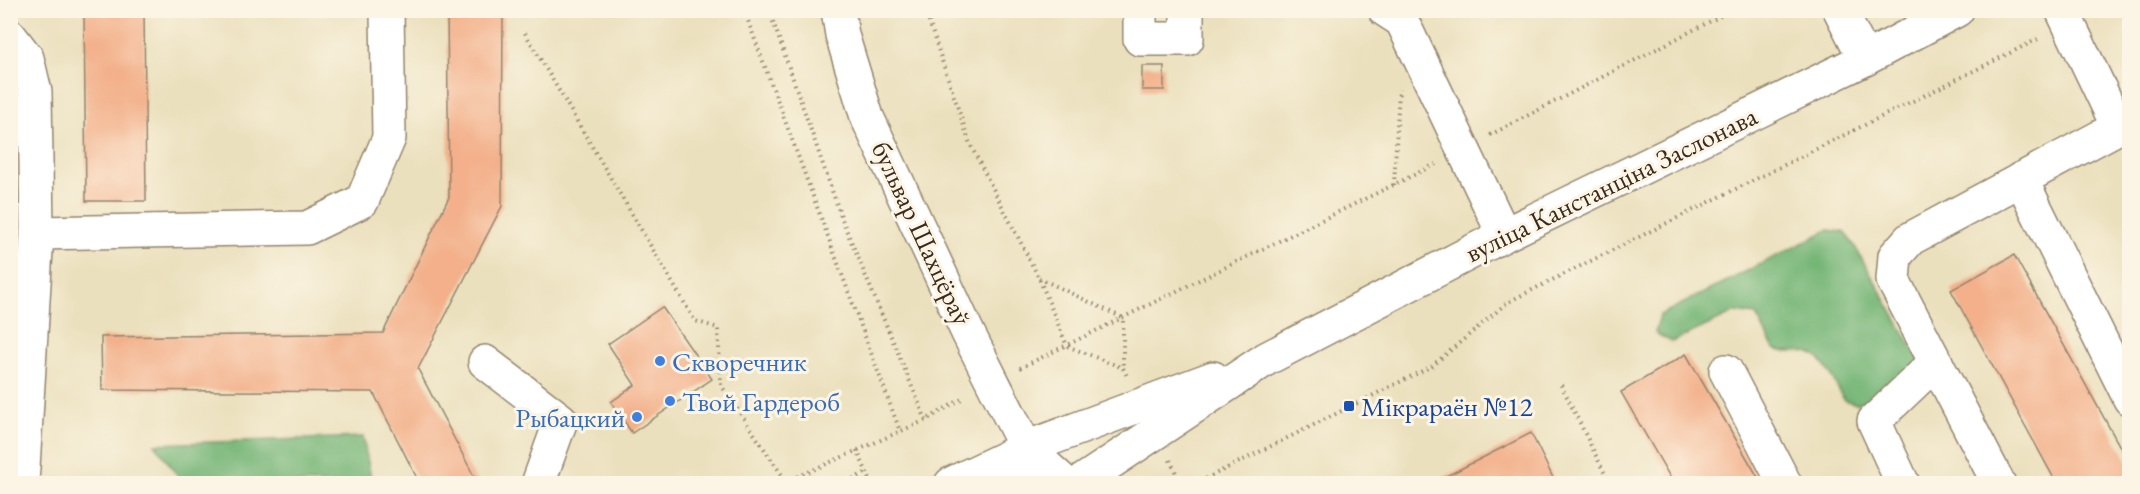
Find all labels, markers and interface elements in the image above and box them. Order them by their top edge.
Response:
street label: вуліца Канстанціна Заслонава [1459,98,1763,270]
street label: бульвар Шахцёраў [864,135,980,331]
place label: Скворечник [672,344,807,379]
marker: Скворечник [653,354,667,368]
place label: Твой Гардероб [682,384,840,419]
place label: Мікрараён №12 [1361,389,1533,424]
marker: Твой Гардероб [663,394,677,408]
marker: Мікрараён №12 [1342,399,1356,413]
place label: Рыбацкий [515,400,625,435]
marker: Рыбацкий [630,410,644,424]

